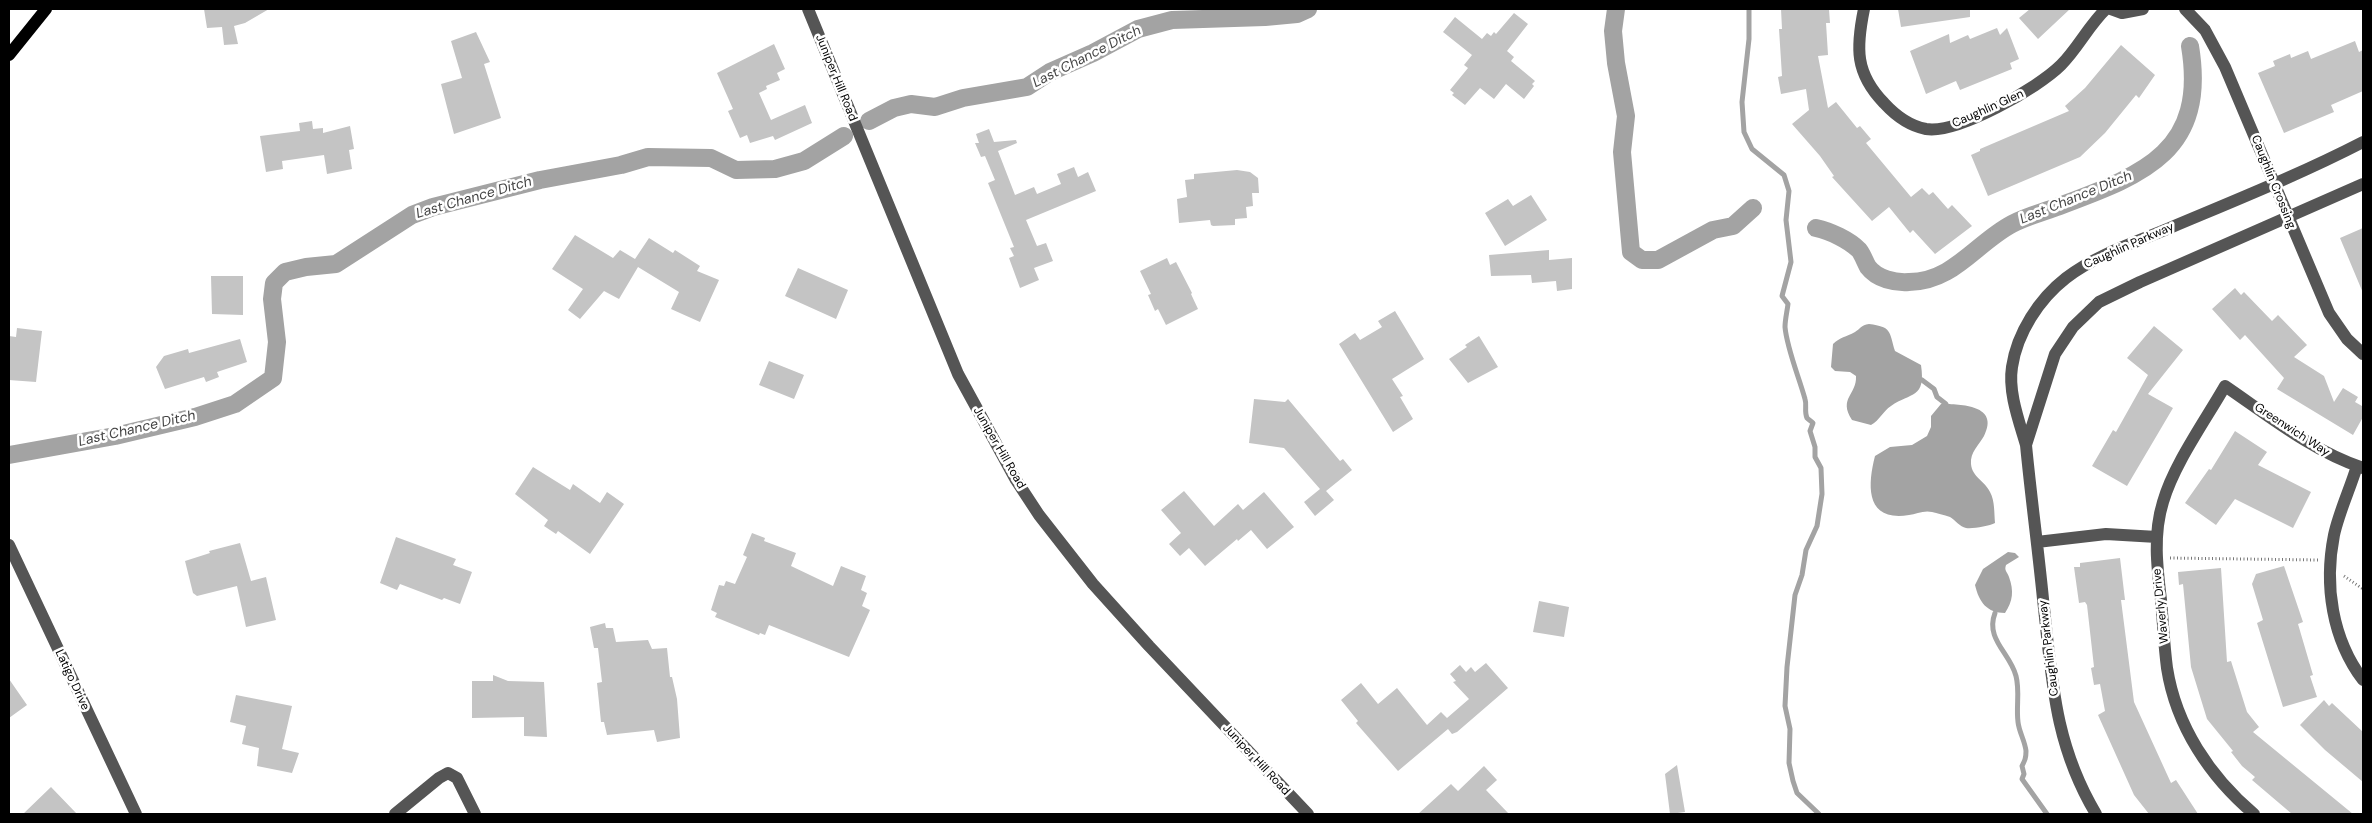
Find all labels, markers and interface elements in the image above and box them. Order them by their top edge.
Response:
water label: Last Chance Ditch [1030,22,1144,92]
street label: Juniper Hill Road [812,33,860,123]
street label: Caughlin Glen [1950,87,2026,131]
street label: Caughlin Crossing [2248,133,2298,231]
water label: Last Chance Ditch [2017,168,2135,228]
water label: Last Chance Ditch [414,173,534,223]
street label: Caughlin Parkway [2082,220,2176,272]
street label: Greenwich Way [2252,400,2332,460]
street label: Juniper Hill Road [970,404,1028,492]
water label: Last Chance Ditch [77,407,197,451]
street label: Waverly Drive [2150,568,2172,644]
street label: Caughlin Parkway [2036,599,2062,697]
street label: Latigo Drive [52,647,92,713]
street label: Juniper Hill Road [1219,721,1293,799]

